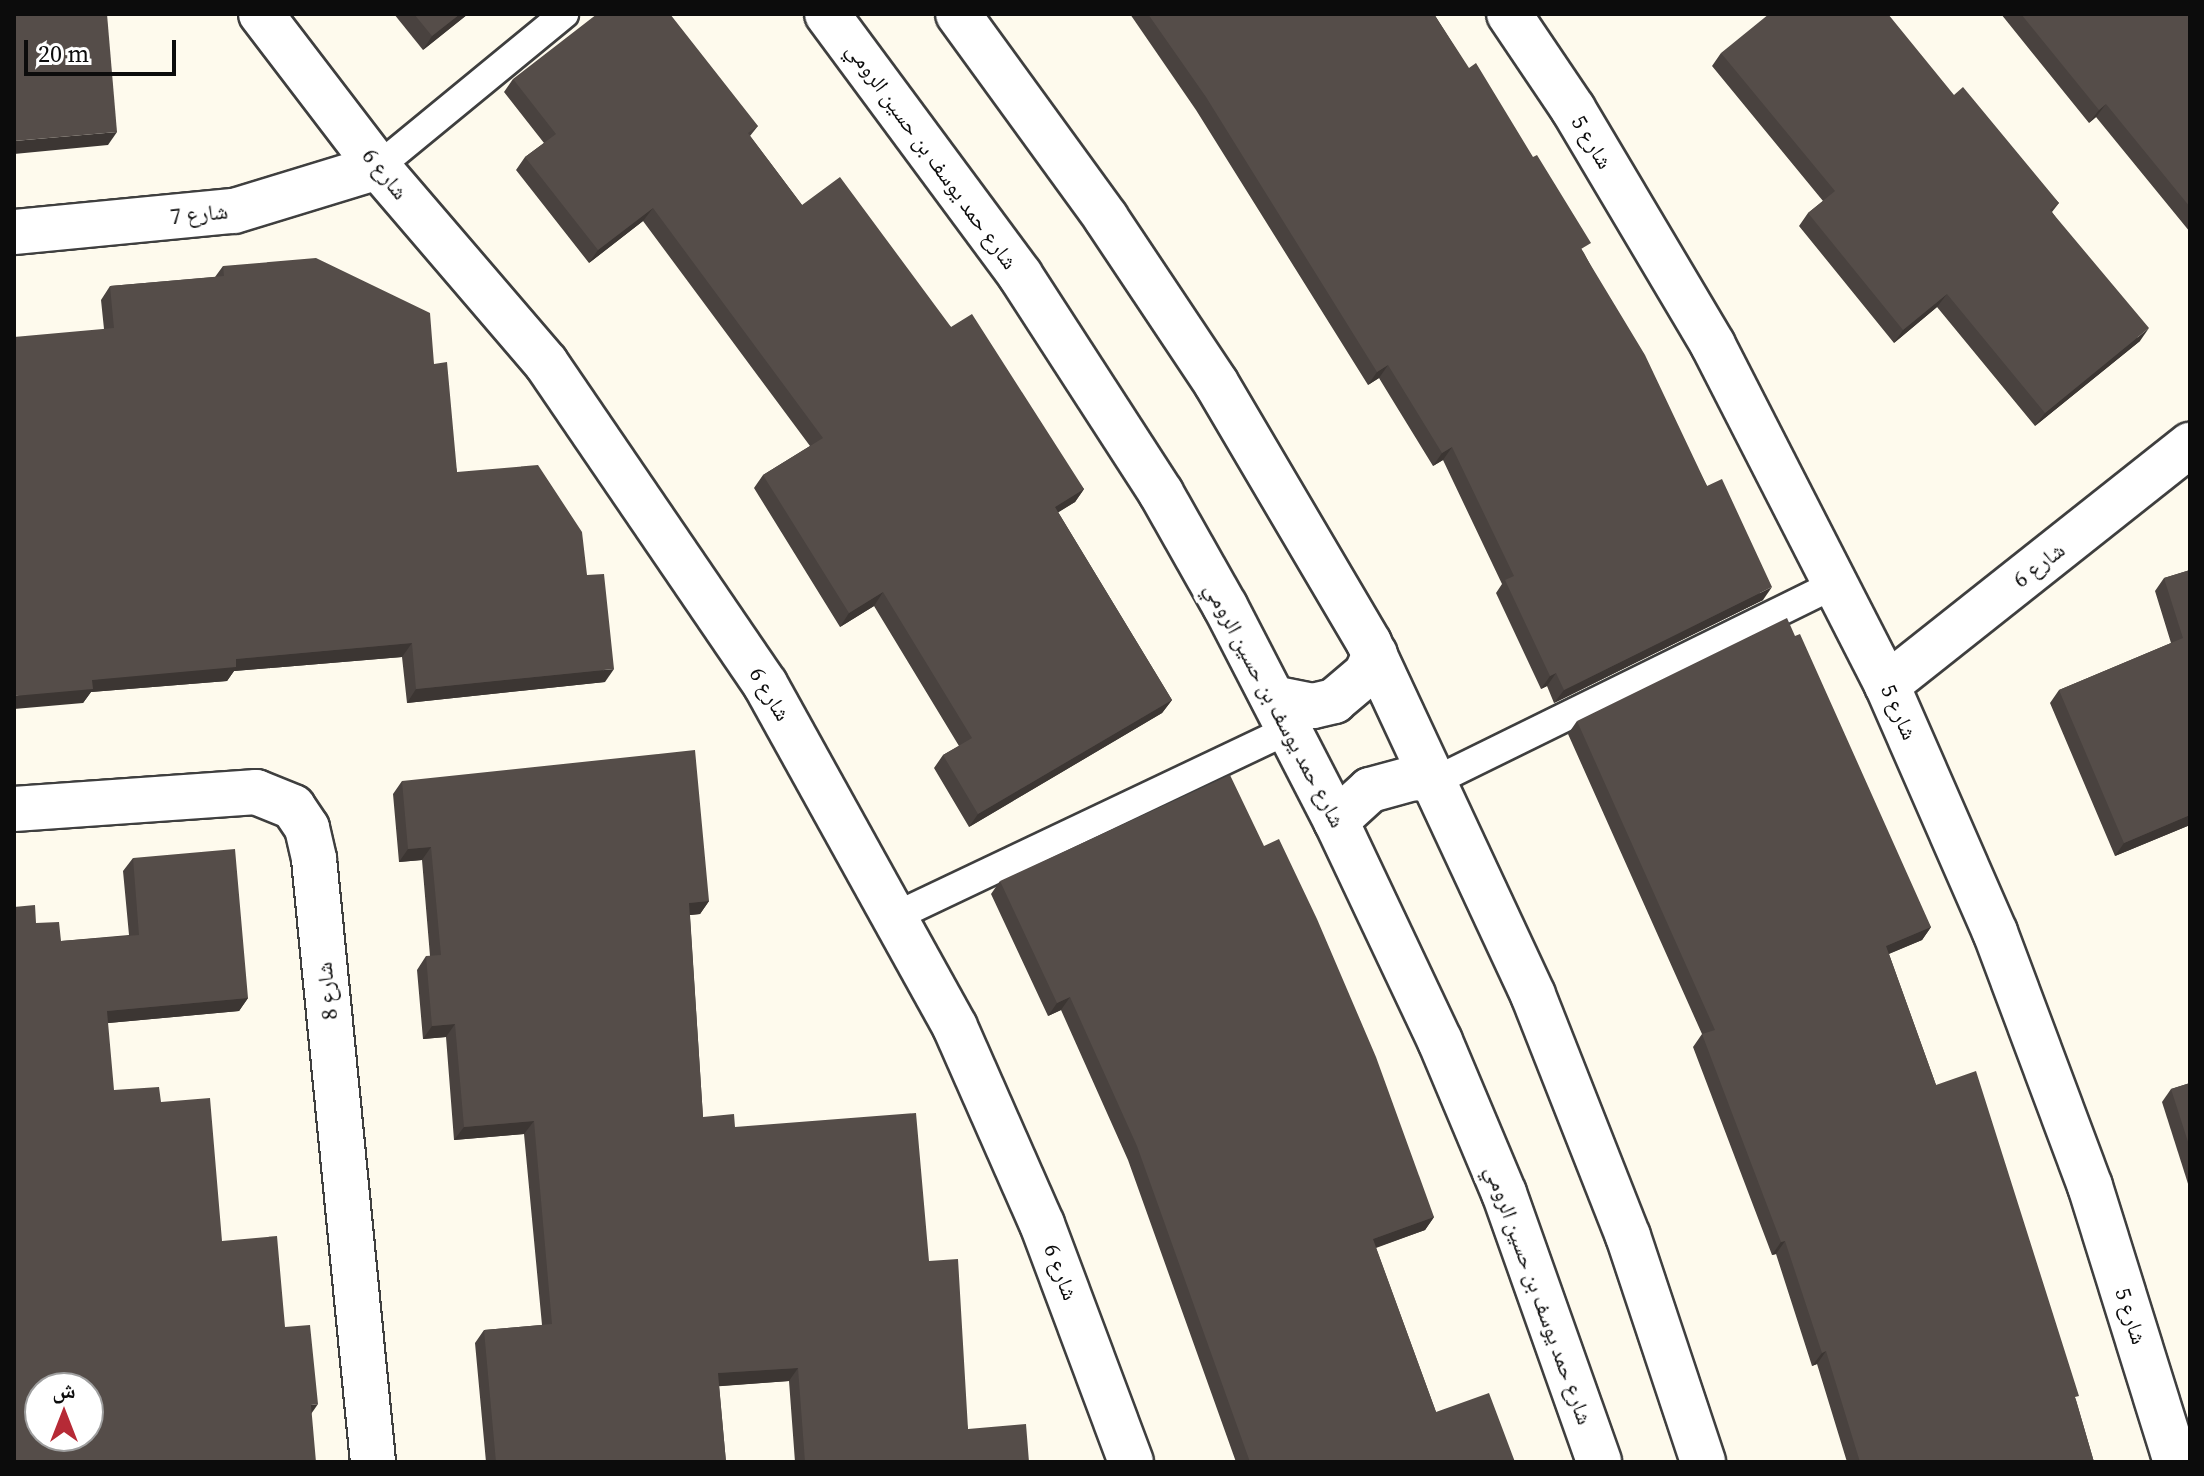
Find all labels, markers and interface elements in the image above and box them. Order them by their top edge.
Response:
scale bar [28,24,180,74]
text: 20 m [38,37,89,70]
street label: شارع حمد يوسف بن حسين الرومي [841,37,1023,275]
street label: شارع 5 [1566,110,1618,174]
street label: شارع 6 [357,143,413,205]
street label: شارع 7 [169,198,229,230]
street label: شارع 6 [2008,537,2070,593]
street label: شارع حمد يوسف بن حسين الرومي [1199,578,1351,832]
street label: شارع 6 [744,662,796,726]
street label: شارع 5 [1875,680,1923,744]
street label: شارع 8 [311,961,343,1021]
street label: شارع حمد يوسف بن حسين الرومي [1480,1162,1598,1428]
street label: شارع 6 [1038,1240,1084,1304]
street label: شارع 5 [2109,1284,2153,1348]
north arrow [24,1372,104,1452]
text: ش [52,1375,76,1405]

